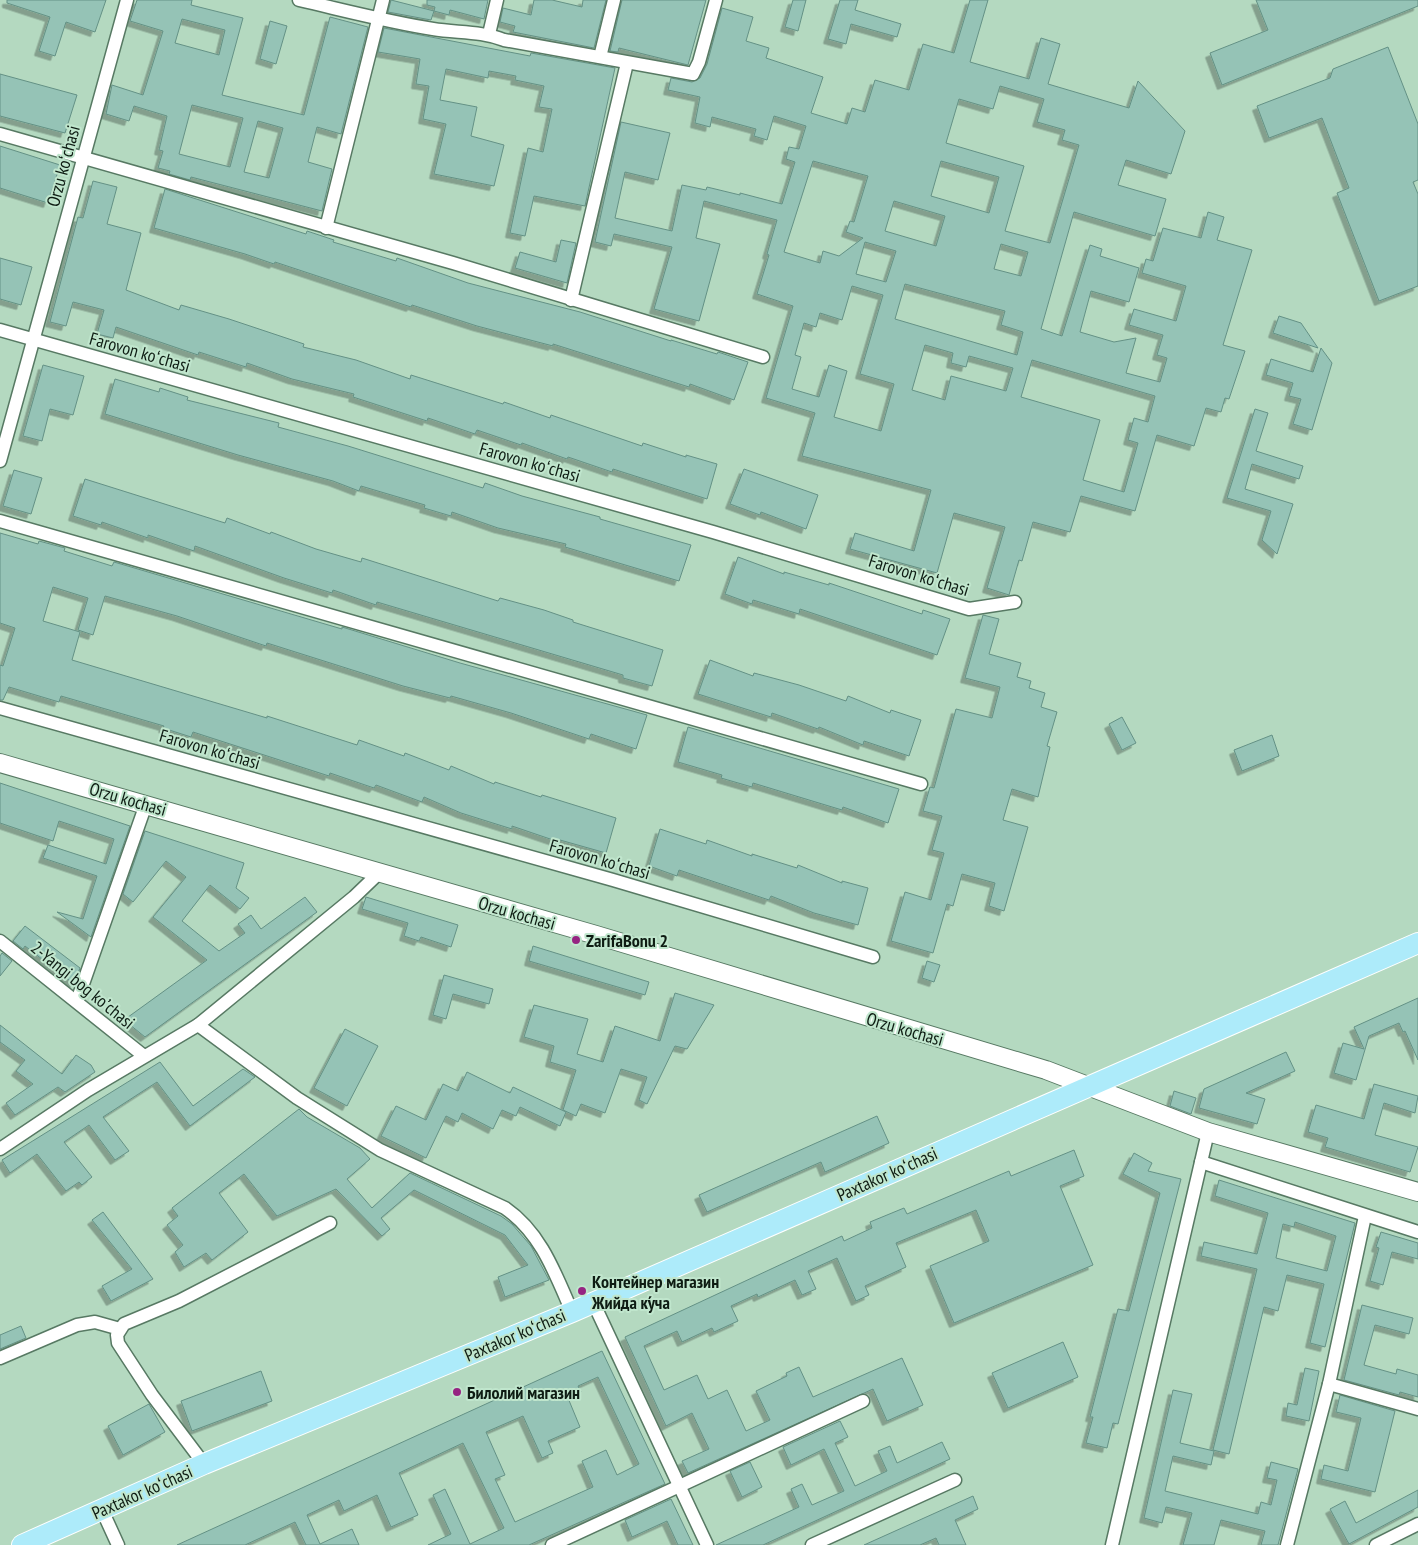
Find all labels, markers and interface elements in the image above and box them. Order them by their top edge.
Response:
street label: Orzu koʻchasi [41,123,85,209]
street label: Farovon koʻchasi [87,327,193,377]
street label: Farovon koʻchasi [477,437,583,487]
street label: Farovon koʻchasi [866,549,972,601]
street label: Farovon koʻchasi [157,724,263,774]
street label: Orzu kochasi [87,777,169,821]
street label: Farovon koʻchasi [547,834,653,884]
street label: Orzu kochasi [476,891,558,935]
place label: ZarifaBonu 2 [586,929,668,952]
marker: ZarifaBonu 2 [570,934,582,946]
street label: 2-Yangi bog koʼchasi [26,936,140,1034]
street label: Orzu kochasi [864,1007,946,1051]
street label: Paxtakor koʻchasi [833,1142,941,1206]
place label: Контейнер магазин Жийда ку́ча [591,1270,719,1314]
marker: Контейнер магазин Жийда ку́ча [576,1285,588,1297]
street label: Paxtakor koʻchasi [461,1303,569,1367]
place label: Билолий магазин [467,1381,580,1404]
marker: Билолий магазин [451,1386,463,1398]
street label: Paxtakor koʻchasi [88,1460,196,1524]

